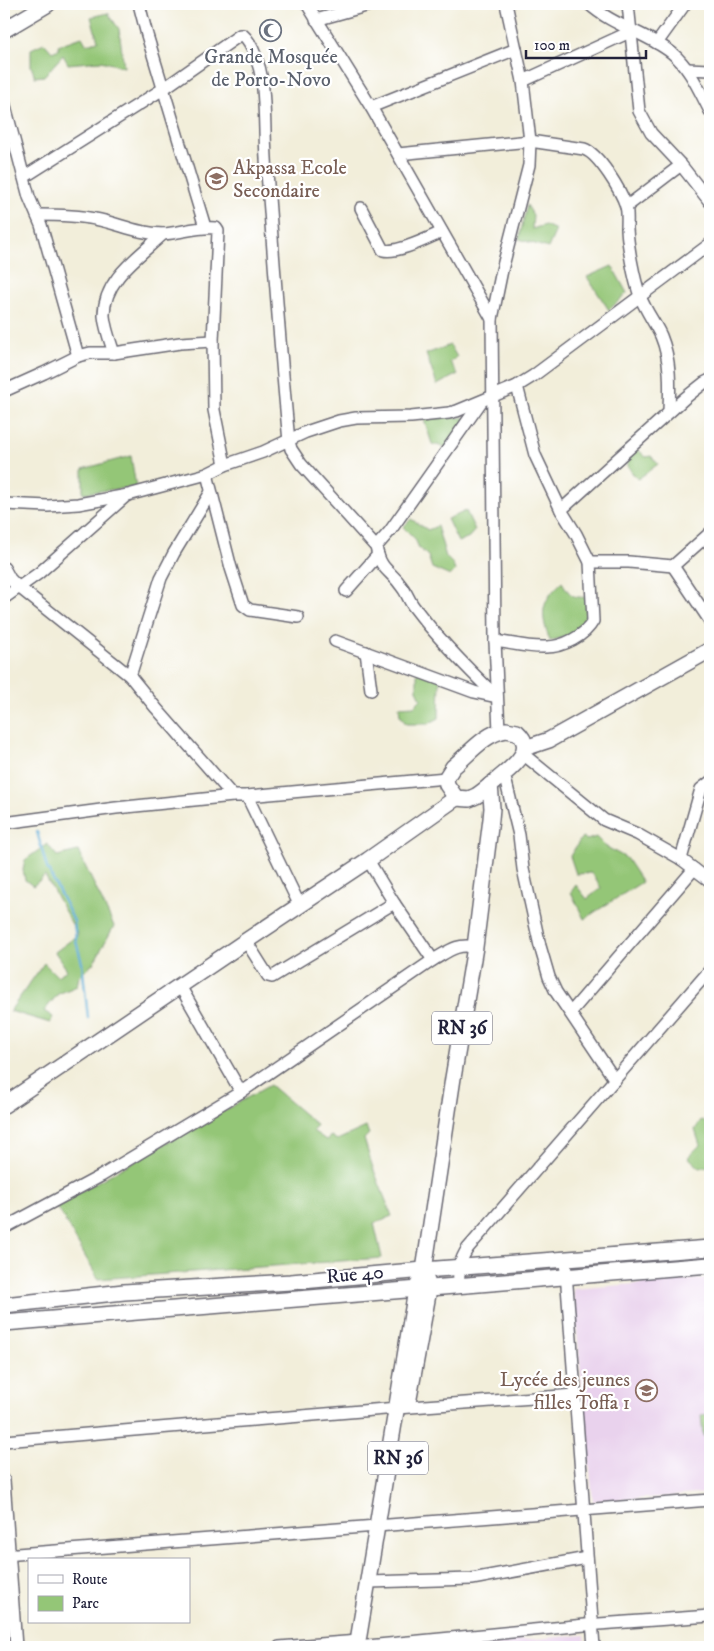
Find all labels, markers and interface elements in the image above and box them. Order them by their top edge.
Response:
mosque icon: Grande Mosquée de Porto-Novo [259,19,283,43]
scale bar [526,28,646,60]
text: 100 m [534,36,570,55]
place label: Grande Mosquée de Porto-Novo [204,45,338,93]
place label: Akpassa Ecole Secondaire [233,156,347,204]
school or university icon: Akpassa Ecole Secondaire [205,167,229,191]
road number: RN 36 [432,1011,492,1044]
street label: Rue 40 [325,1260,385,1290]
place label: Lycée des jeunes filles Toffa 1 [500,1368,630,1416]
school or university icon: Lycée des jeunes filles Toffa 1 [634,1379,658,1403]
road number: RN 36 [368,1442,428,1475]
legend [28,1558,190,1624]
text: Route [72,1570,107,1589]
text: Parc [72,1594,100,1613]

